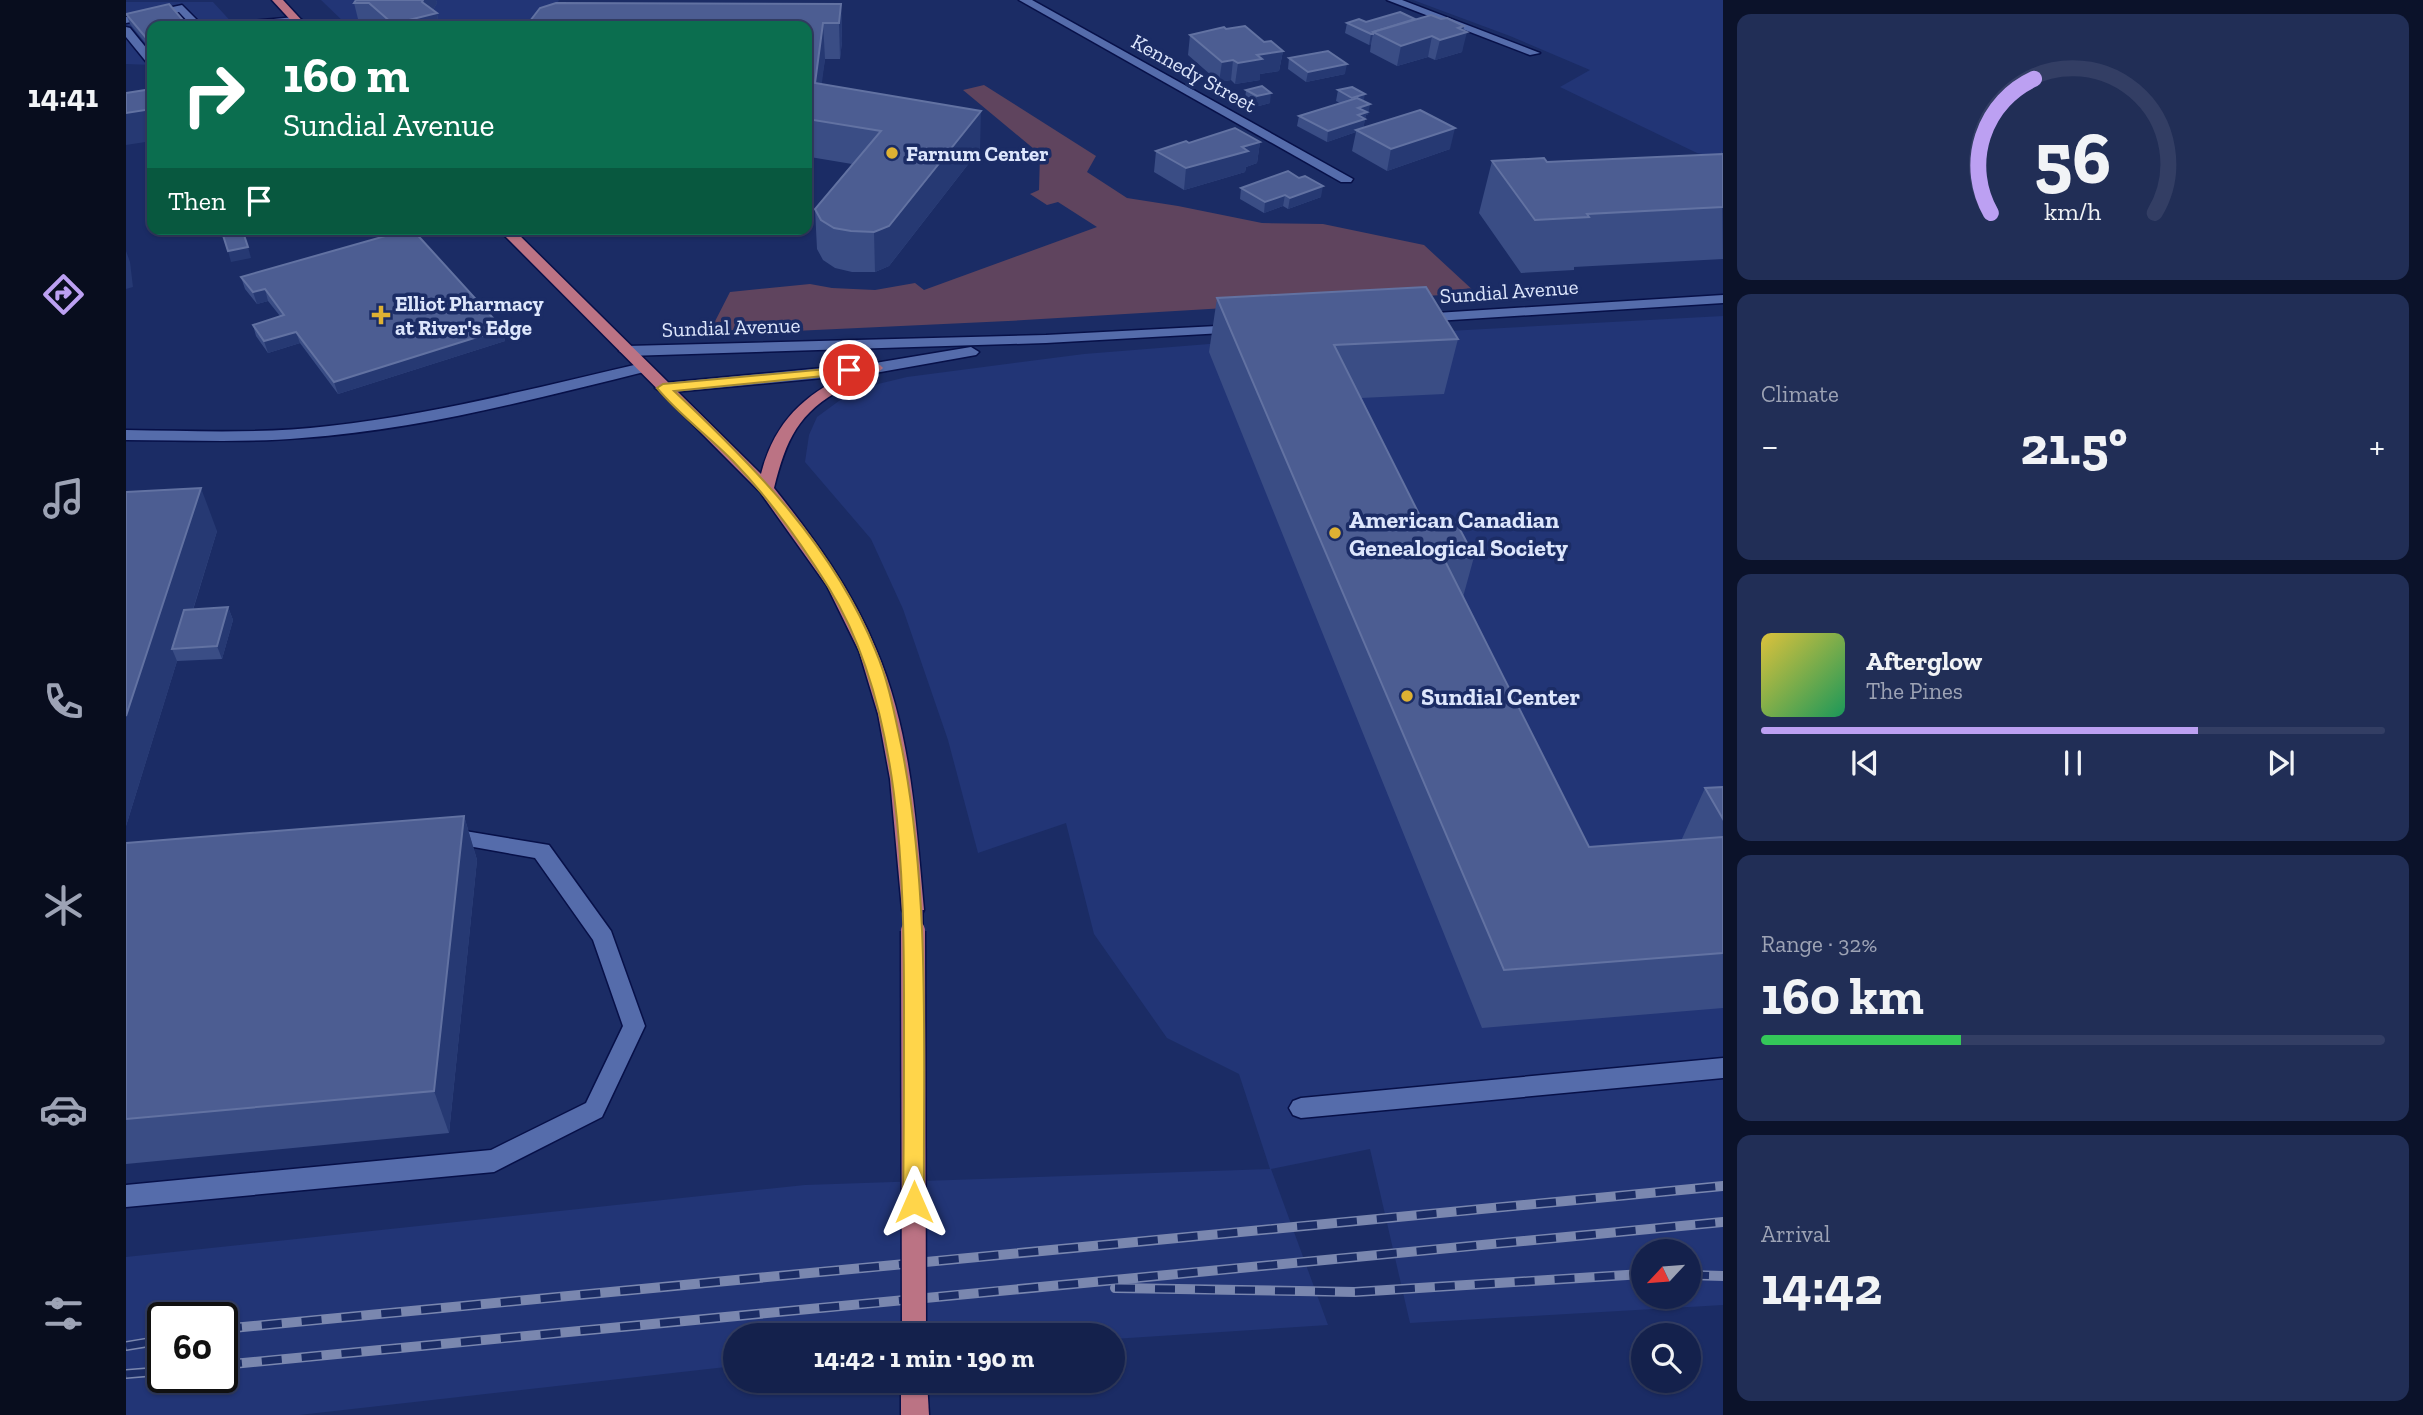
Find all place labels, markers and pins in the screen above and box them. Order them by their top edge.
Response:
place label: Farnum Center [906,141,1049,166]
marker: Farnum Center [884,145,900,161]
place label: Elliot Pharmacy at River's Edge [395,291,544,340]
marker: Elliot Pharmacy at River's Edge [373,307,389,323]
pin [819,340,879,400]
place label: American Canadian Genealogical Society [1349,505,1568,562]
marker: American Canadian Genealogical Society [1327,525,1343,541]
place label: Sundial Center [1421,682,1580,711]
marker: Sundial Center [1399,688,1415,704]

